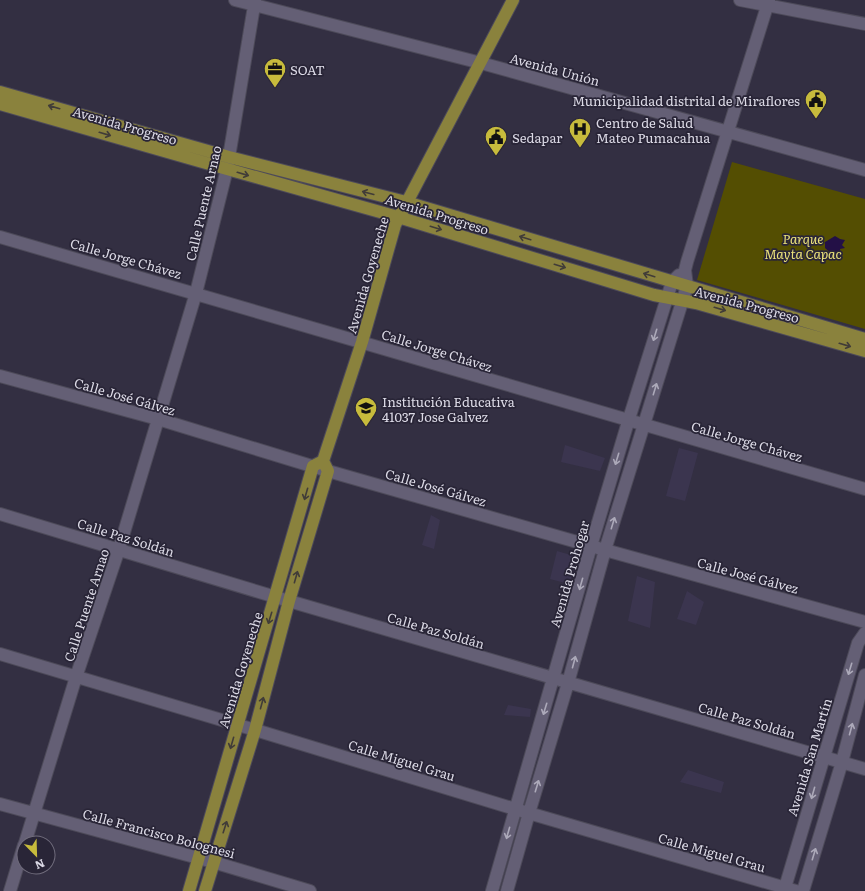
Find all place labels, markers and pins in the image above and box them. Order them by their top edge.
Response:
office icon: SOAT [262,56,288,89]
place label: SOAT [290,60,325,79]
public building icon: Municipalidad distrital de Miraflores [803,87,829,120]
place label: Municipalidad distrital de Miraflores [572,91,800,110]
place label: Centro de Salud Mateo Pumacahua [596,113,710,147]
hospital icon: Centro de Salud Mateo Pumacahua [567,116,593,149]
public building icon: Sedapar [483,124,509,157]
place label: Sedapar [512,128,563,147]
place label: Institución Educativa 41037 Jose Galvez [382,392,515,426]
school or university icon: Institución Educativa 41037 Jose Galvez [353,395,379,428]

